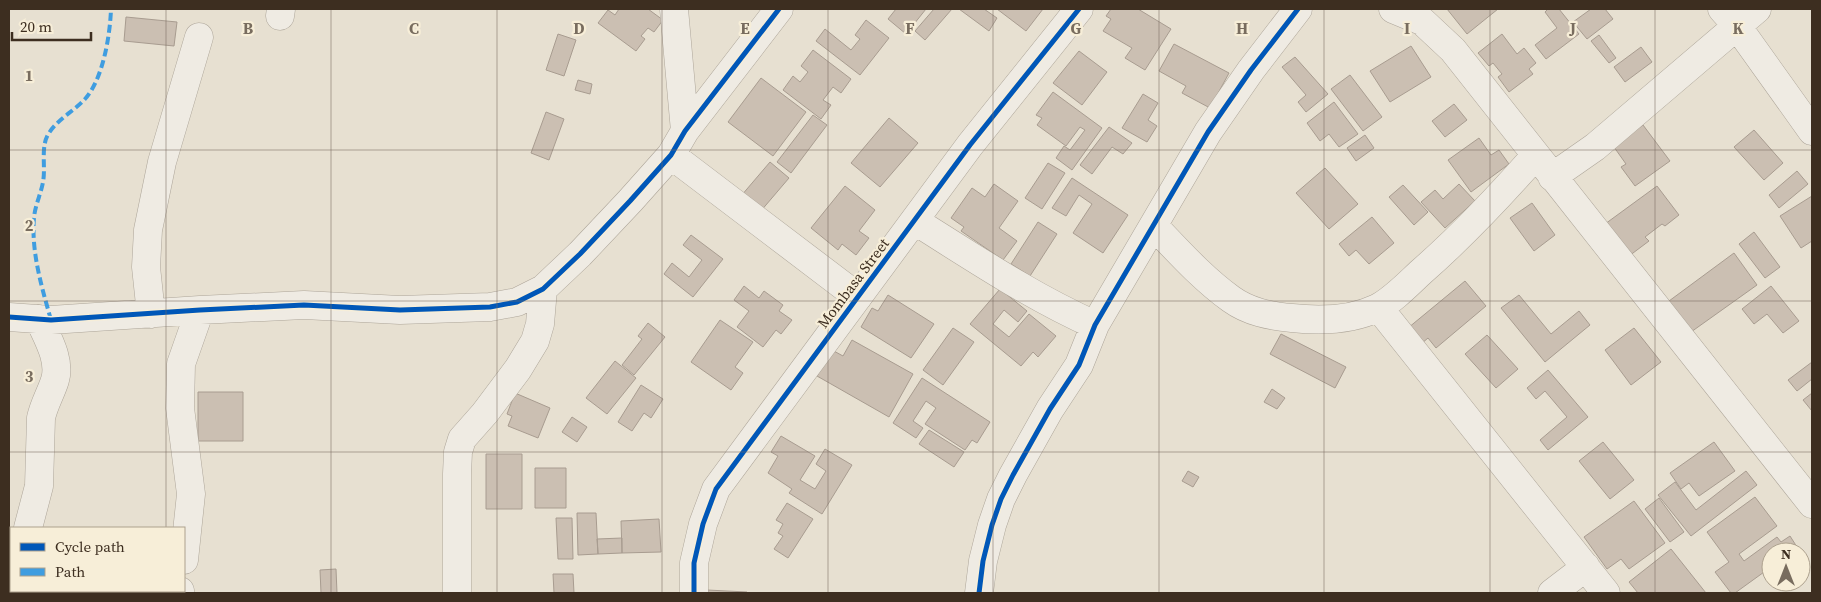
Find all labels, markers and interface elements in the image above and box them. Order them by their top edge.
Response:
scale bar [12,10,91,42]
text: 20 m [20,16,52,37]
text: B [243,17,254,39]
text: C [409,17,419,39]
text: D [573,17,585,39]
text: E [740,17,750,39]
text: F [905,17,915,39]
text: G [1071,17,1082,39]
text: H [1236,17,1248,39]
text: I [1404,17,1410,39]
text: J [1569,17,1576,39]
text: K [1732,17,1744,39]
text: 1 [25,64,33,86]
text: 2 [25,214,34,236]
street label: Mombasa Street [812,234,894,332]
text: 3 [25,365,34,387]
legend [10,527,185,592]
text: Cycle path [55,536,125,557]
north arrow [1761,542,1811,592]
text: N [1781,544,1791,564]
text: Path [55,561,85,582]

